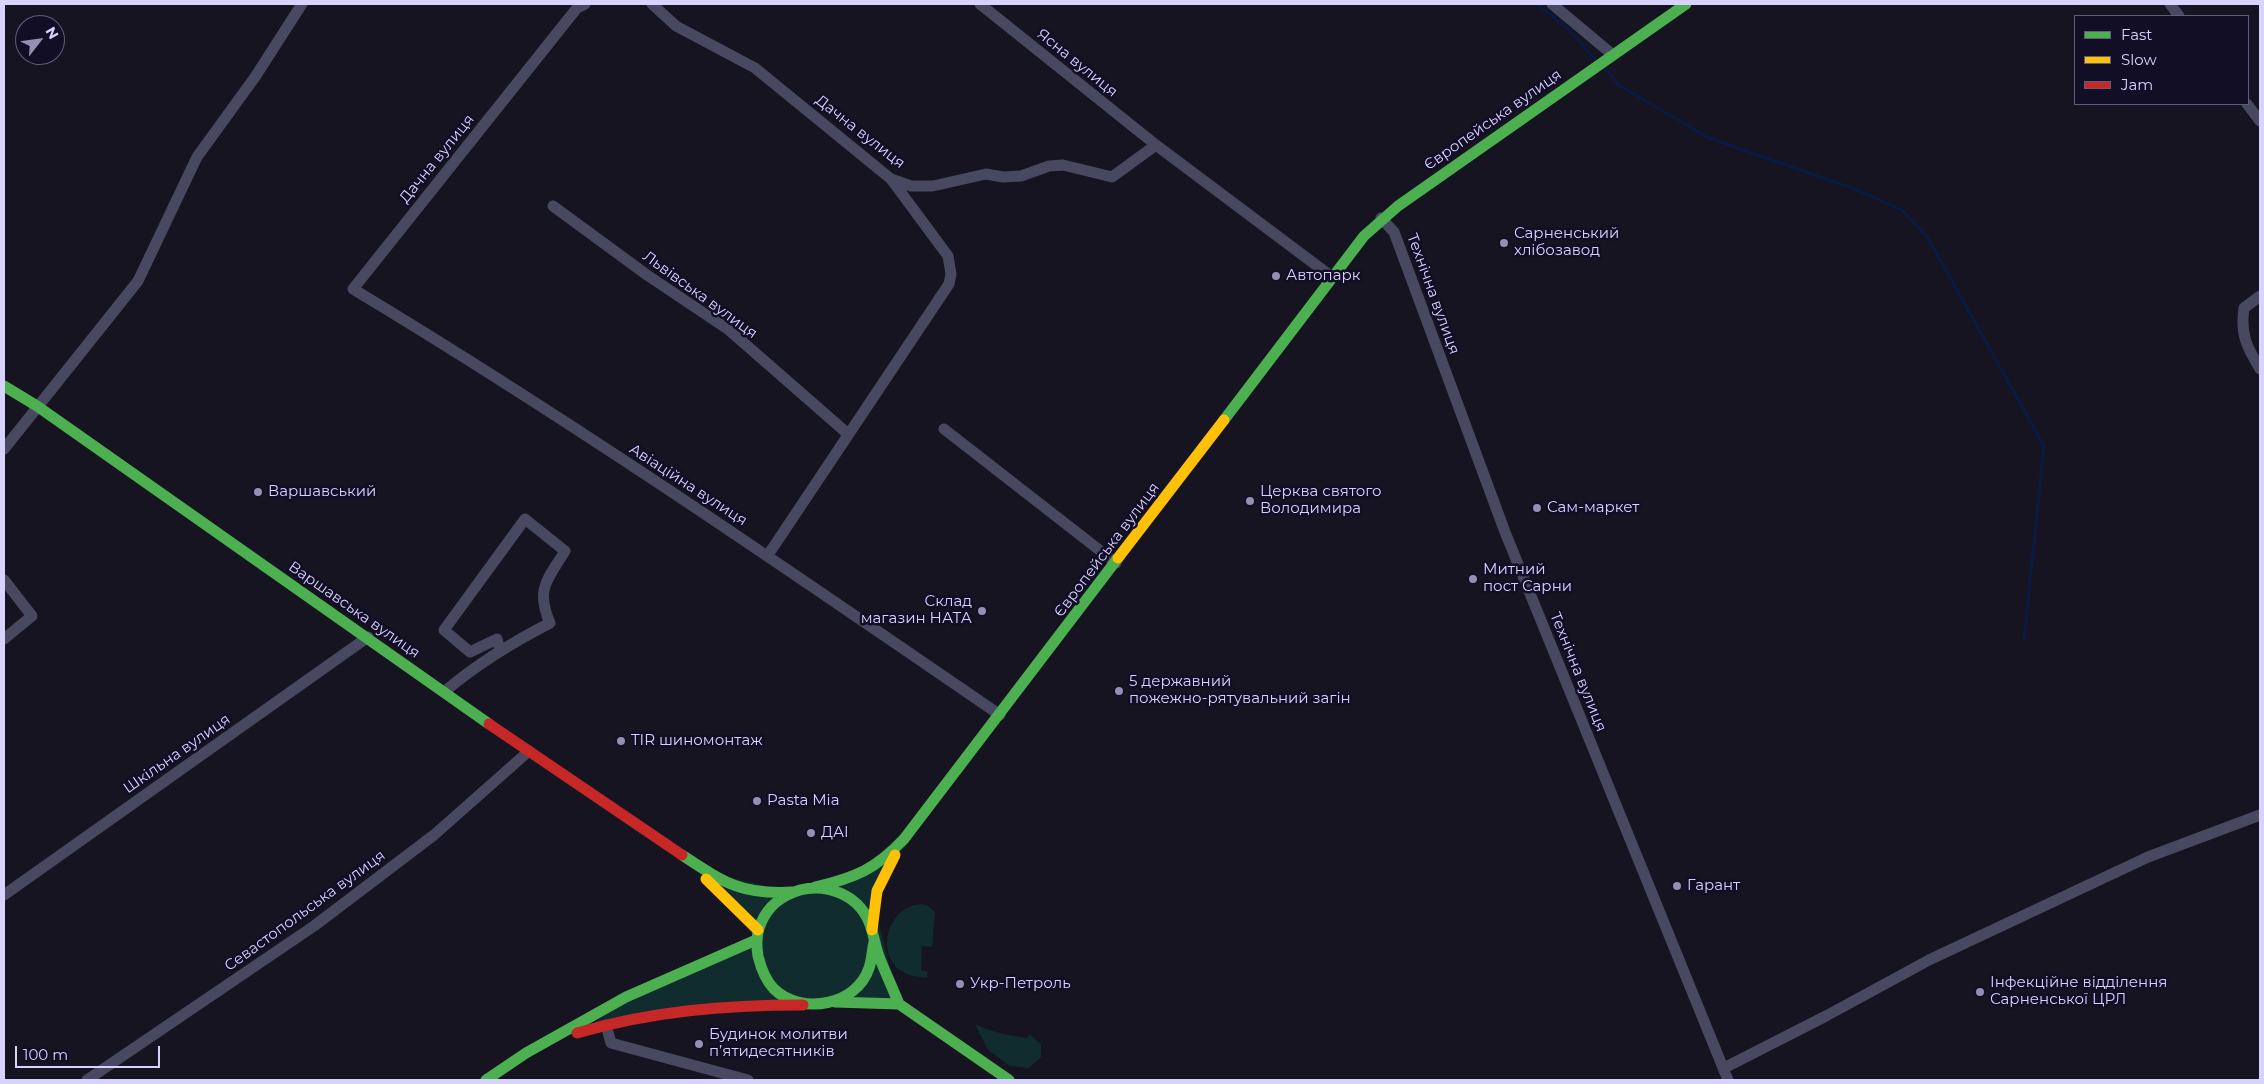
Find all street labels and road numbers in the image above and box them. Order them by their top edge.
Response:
street label: Ясна вулиця [1033,25,1121,101]
street label: Європейська вулиця [1421,66,1565,174]
street label: Дачна вулиця [812,91,908,173]
street label: Дачна вулиця [396,111,478,207]
street label: Технічна вулиця [1403,231,1463,357]
street label: Львівська вулиця [639,247,761,343]
street label: Авіаційна вулиця [626,440,750,530]
street label: Європейська вулиця [1051,479,1163,621]
street label: Варшавська вулиця [285,558,423,662]
street label: Технічна вулиця [1546,610,1610,734]
street label: Шкільна вулиця [120,710,234,798]
street label: Севастопольська вулиця [221,847,389,975]

